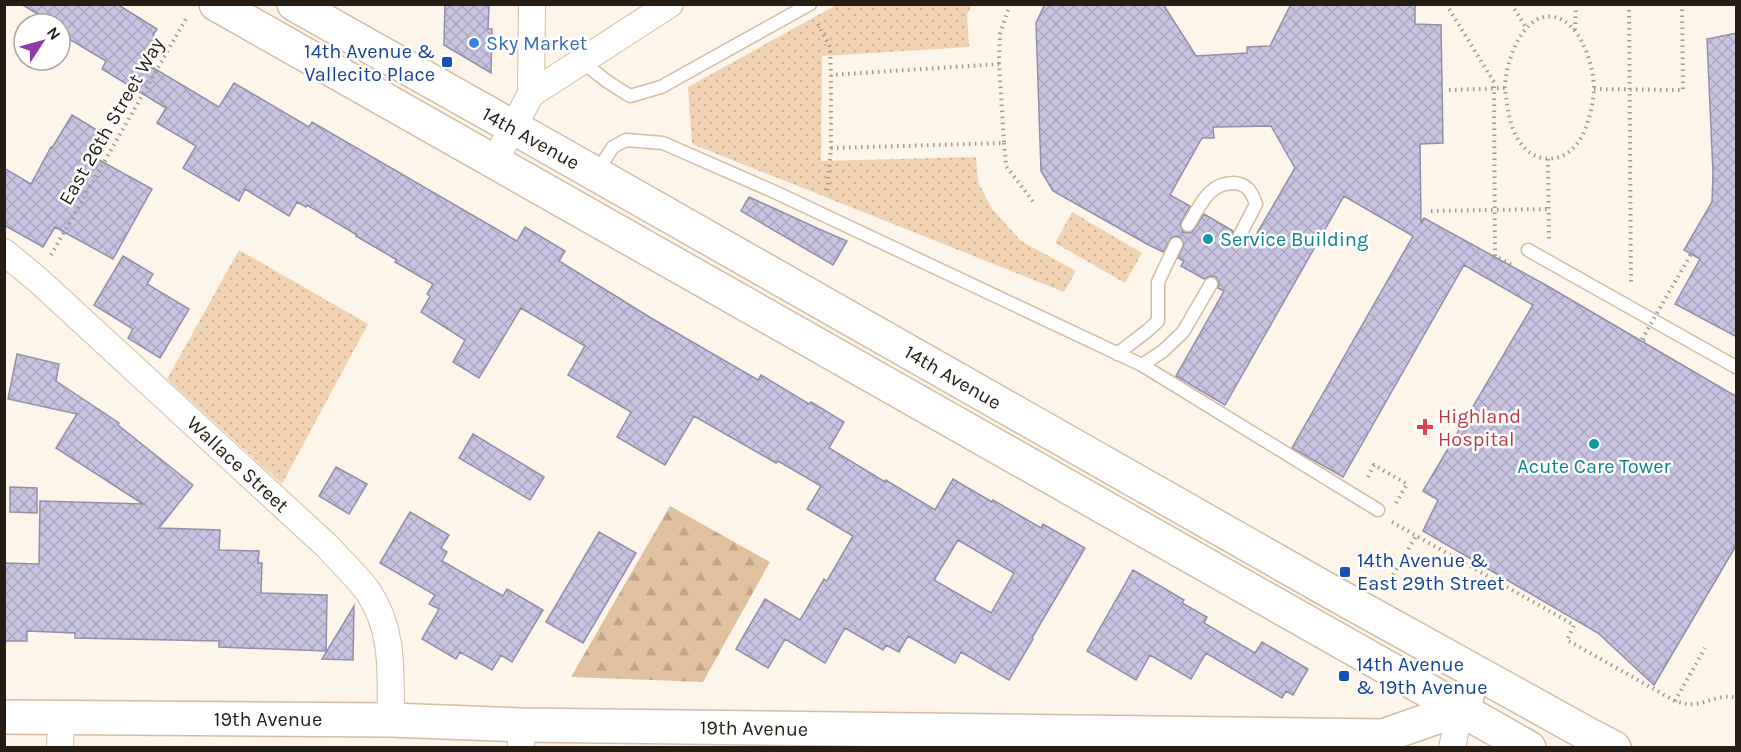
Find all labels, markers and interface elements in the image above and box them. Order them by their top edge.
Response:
north arrow [12,12,72,72]
text: N [43,23,65,44]
place label: Sky Market [486,32,588,55]
street label: East 26th Street Way [54,33,169,209]
marker: Sky Market [467,36,481,50]
place label: 14th Avenue & Vallecito Place [304,40,435,86]
marker: 14th Avenue & Vallecito Place [440,55,454,69]
street label: 14th Avenue [478,102,584,175]
place label: Service Building [1220,228,1368,251]
marker: Service Building [1201,232,1215,246]
street label: 14th Avenue [900,340,1005,414]
place label: Highland Hospital [1438,405,1521,451]
street label: Wallace Street [182,411,294,518]
marker: Highland Hospital [1416,418,1434,436]
marker: Acute Care Tower [1587,437,1601,451]
place label: Acute Care Tower [1517,455,1671,478]
place label: 14th Avenue & East 29th Street [1357,549,1505,595]
marker: 14th Avenue & East 29th Street [1338,565,1352,579]
place label: 14th Avenue & 19th Avenue [1356,653,1487,699]
marker: 14th Avenue & 19th Avenue [1337,669,1351,683]
street label: 19th Avenue [214,708,322,731]
street label: 19th Avenue [700,716,808,741]

